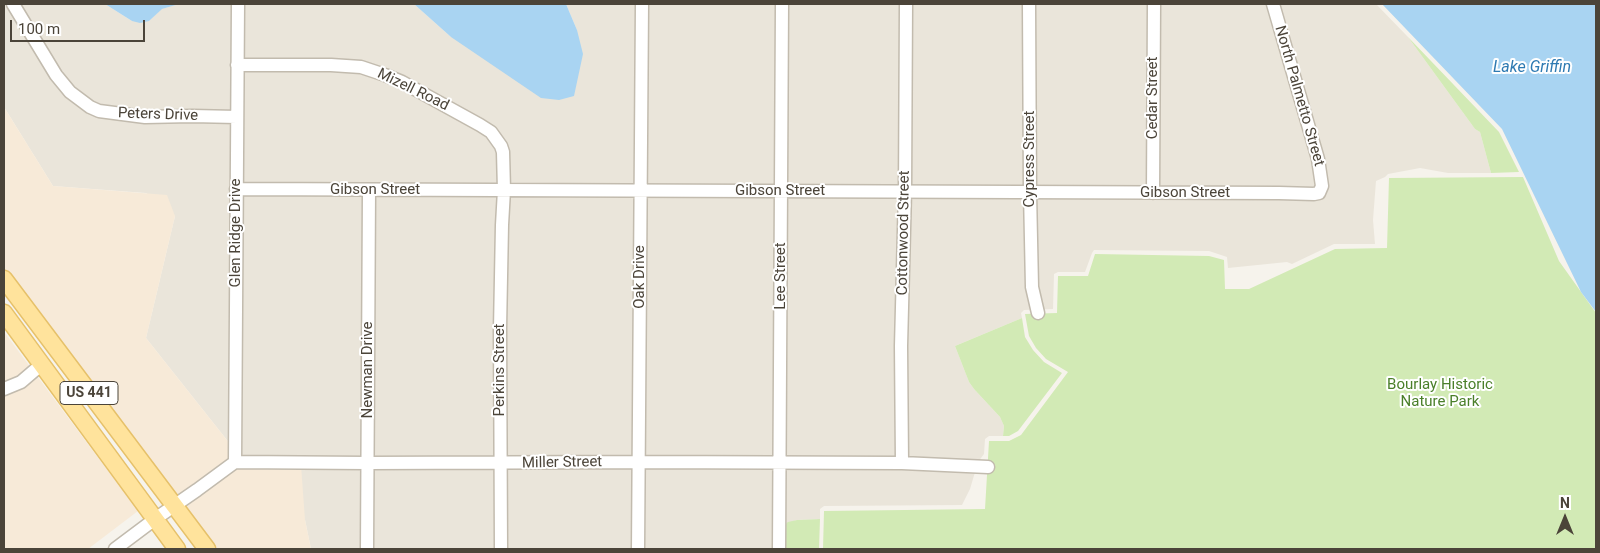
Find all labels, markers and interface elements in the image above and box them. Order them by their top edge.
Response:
scale bar [12,10,148,42]
text: 100 m [18,20,60,38]
street label: North Palmetto Street [1270,24,1328,168]
street label: Cedar Street [1144,57,1162,139]
water label: Lake Griffin [1493,58,1571,78]
street label: Mizell Road [374,65,452,115]
street label: Peters Drive [117,105,199,125]
street label: Cypress Street [1021,111,1039,207]
street label: Cottonwood Street [894,170,914,296]
street label: Glen Ridge Drive [227,179,245,287]
street label: Gibson Street [330,181,420,199]
street label: Gibson Street [735,182,825,200]
street label: Gibson Street [1140,184,1230,202]
street label: Lee Street [772,242,790,310]
street label: Oak Drive [631,245,649,309]
street label: Newman Drive [359,322,377,418]
street label: Perkins Street [491,324,509,416]
park label: Bourlay Historic Nature Park [1387,376,1493,411]
road number: US 441 [60,382,118,404]
street label: Miller Street [522,453,602,473]
north arrow [1540,493,1590,543]
text: N [1560,495,1570,511]

